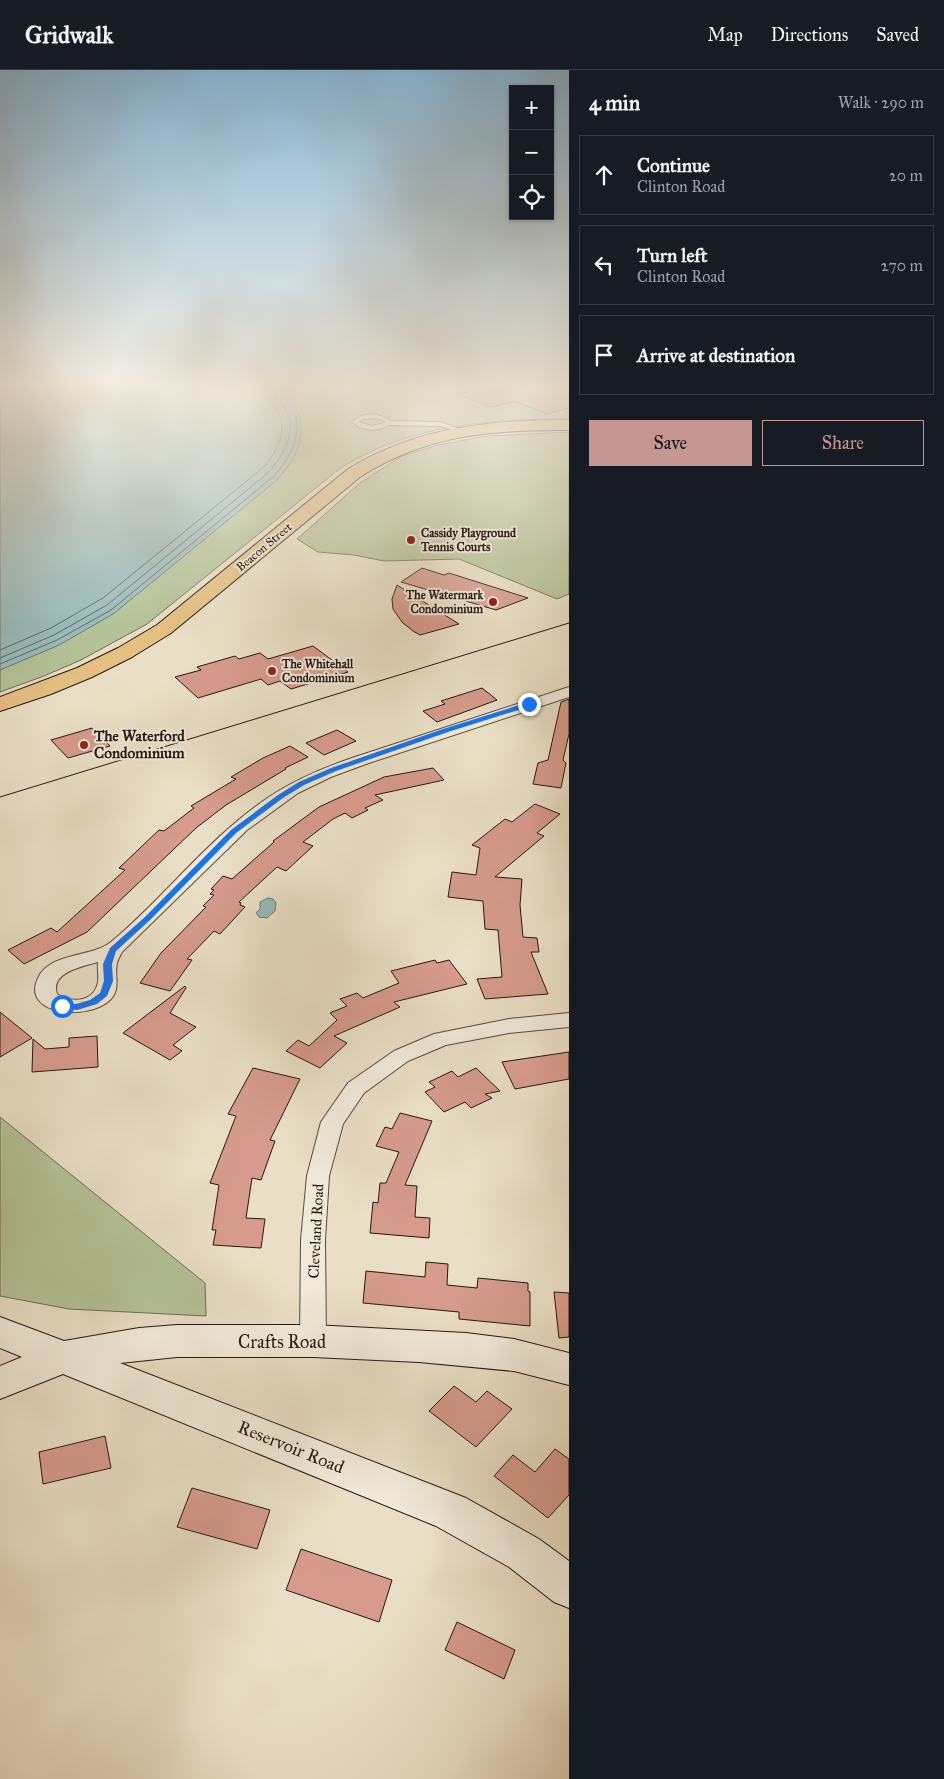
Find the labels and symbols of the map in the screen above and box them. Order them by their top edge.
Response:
street label: Beacon Street [233,519,295,574]
place label: Cassidy Playground Tennis Courts [420,526,517,554]
marker: Cassidy Playground Tennis Courts [405,534,417,546]
place label: The Watermark Condominium [405,588,484,616]
marker: The Watermark Condominium [487,596,499,608]
place label: The Whitehall Condominium [281,657,355,685]
marker: The Whitehall Condominium [266,665,278,677]
route end [518,693,541,716]
place label: The Waterford Condominium [93,727,185,762]
marker: The Waterford Condominium [78,739,90,751]
route start [51,995,74,1018]
street label: Cleveland Road [305,1183,327,1279]
street label: Crafts Road [238,1331,326,1353]
street label: Reservoir Road [235,1416,347,1478]

